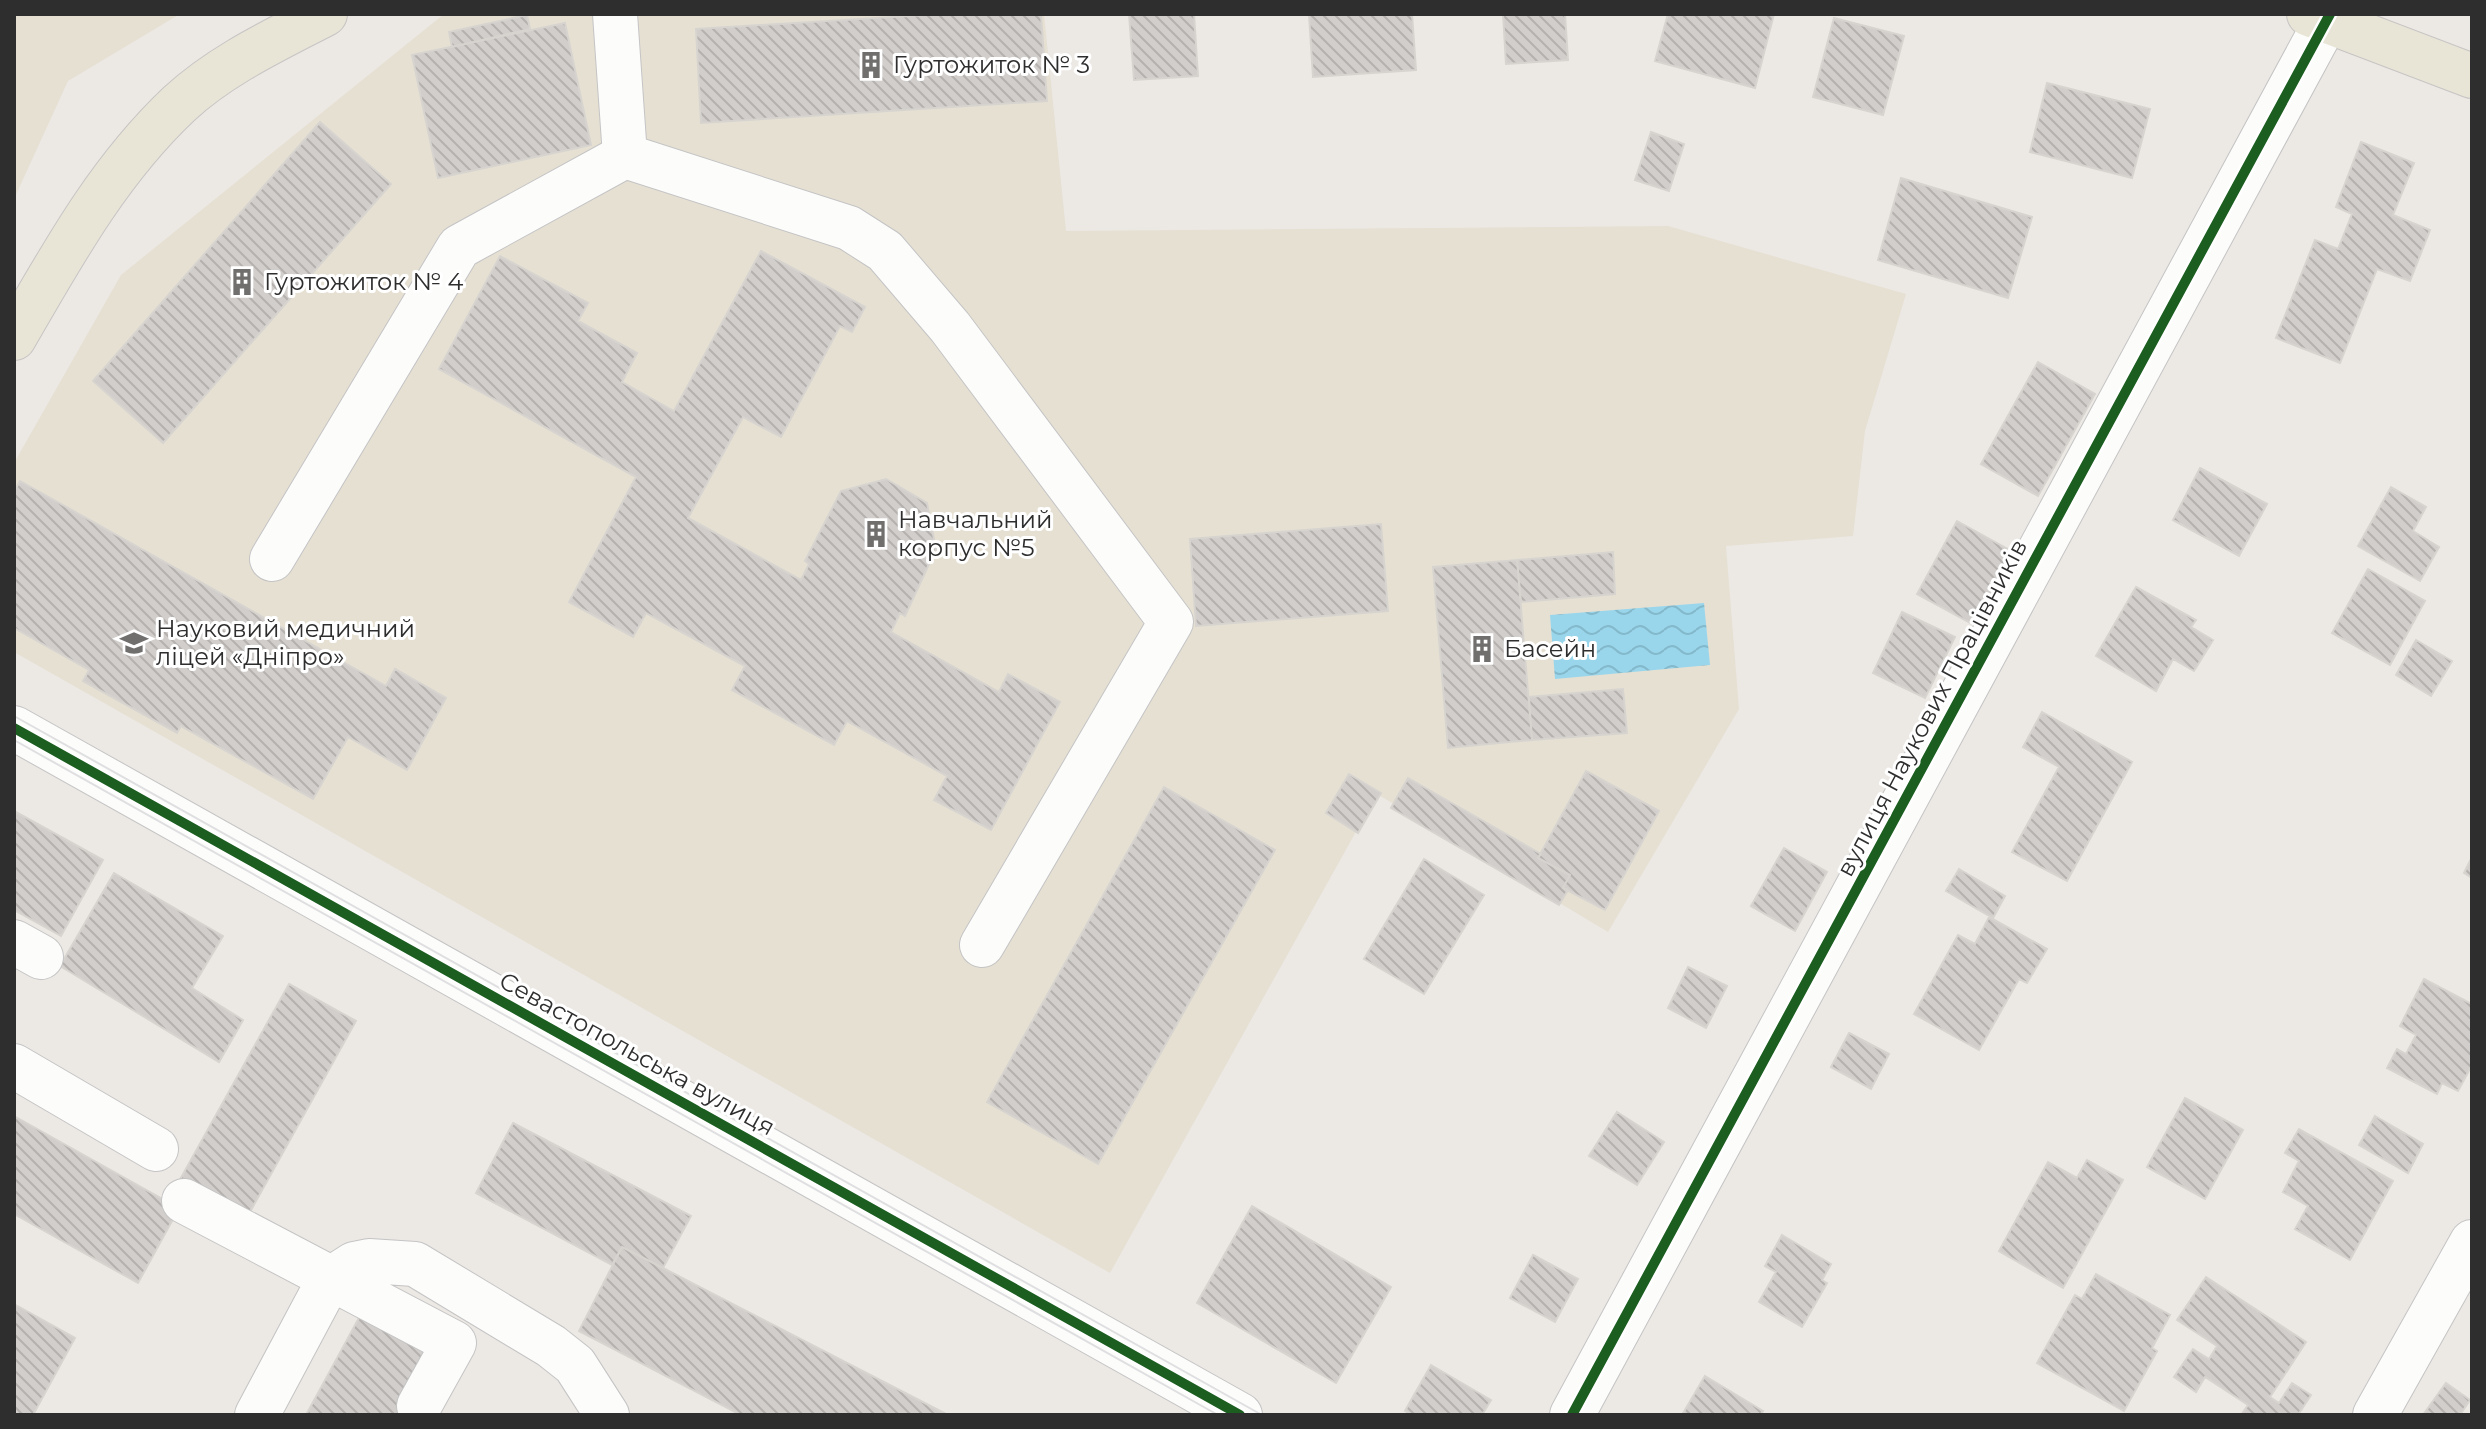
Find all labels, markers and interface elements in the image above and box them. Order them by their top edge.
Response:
building icon: Гуртожиток № 3 [856,50,886,80]
place label: Гуртожиток № 3 [893,50,1090,79]
building icon: Гуртожиток № 4 [227,267,257,297]
place label: Гуртожиток № 4 [264,267,464,296]
place label: Навчальний корпус №5 [898,505,1053,562]
building icon: Навчальний корпус №5 [861,519,891,549]
street label: вулиця Наукових Працівників [1830,534,2033,881]
place label: Науковий медичний ліцей «Дніпро» [156,614,415,671]
school or university icon: Науковий медичний ліцей «Дніпро» [119,628,149,658]
building icon: Басейн [1467,634,1497,664]
place label: Басейн [1504,634,1596,663]
street label: Севастопольська вулиця [494,966,780,1142]

